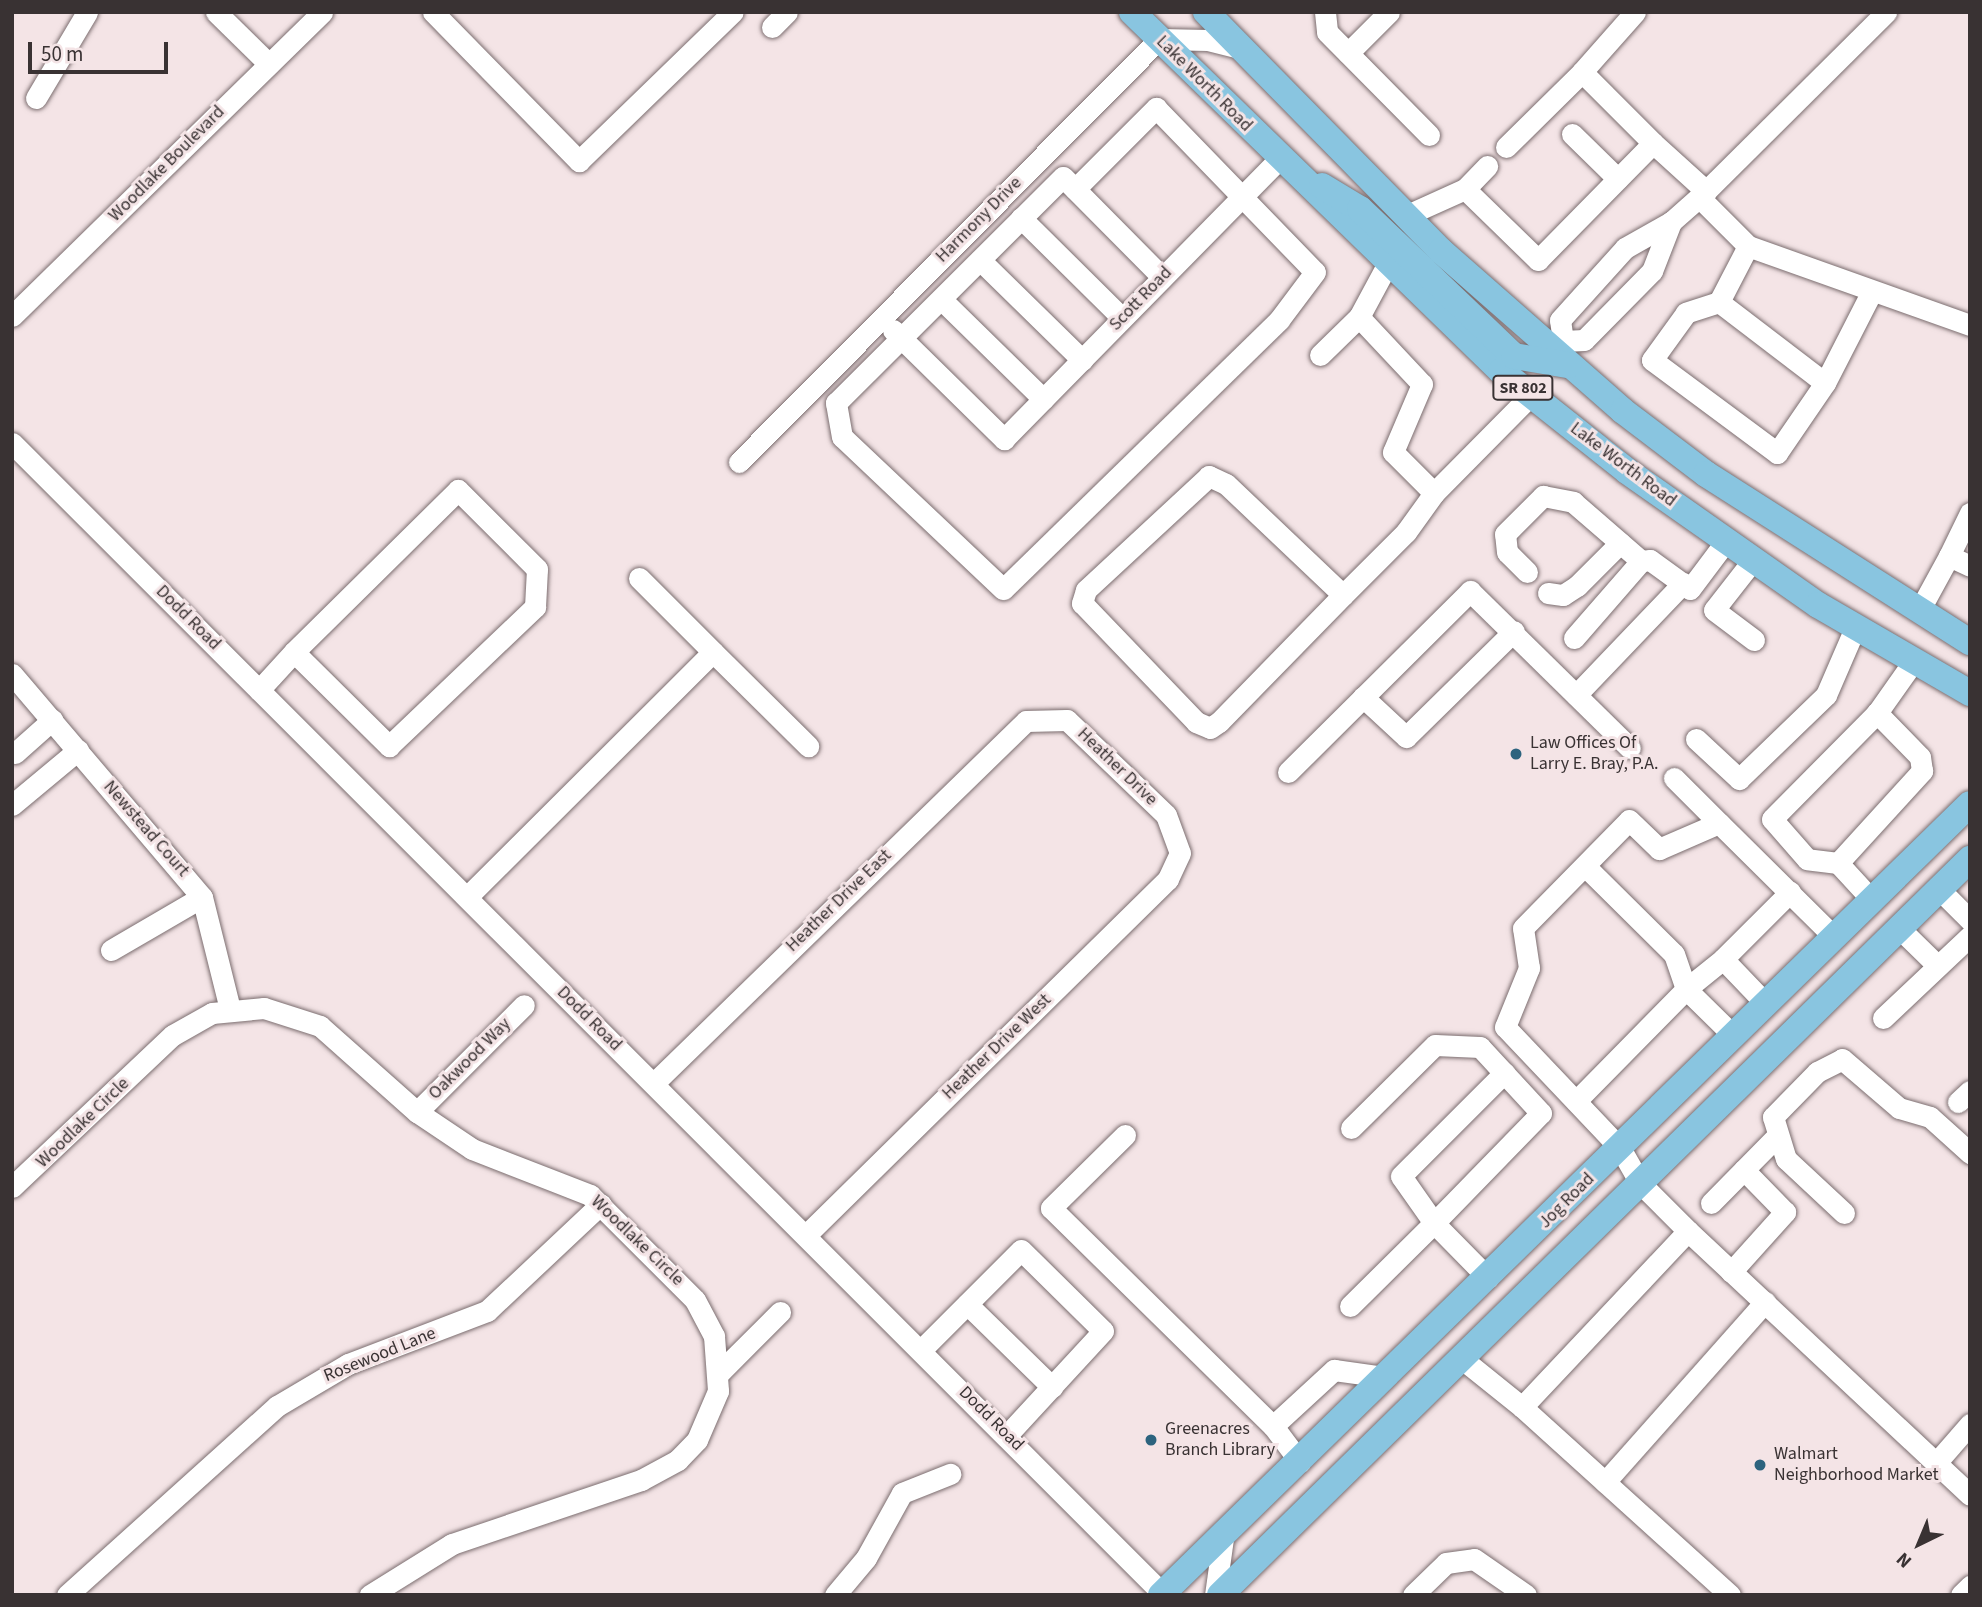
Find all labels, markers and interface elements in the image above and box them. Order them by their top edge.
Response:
scale bar [32,28,172,72]
street label: Lake Worth Road [1151,31,1257,137]
text: 50 m [41,39,83,69]
street label: Woodlake Boulevard [104,101,230,227]
street label: Harmony Drive [932,173,1026,267]
street label: Scott Road [1105,262,1177,336]
road number: SR 802 [1492,376,1554,400]
street label: Lake Worth Road [1566,418,1680,512]
street label: Dodd Road [151,581,225,655]
street label: Heather Drive [1072,723,1162,811]
place label: Law Offices Of Larry E. Bray, P.A. [1530,733,1659,776]
marker: Law Offices Of Larry E. Bray, P.A. [1508,746,1524,762]
street label: Newstead Court [98,777,194,881]
street label: Heather Drive East [782,845,896,957]
street label: Dodd Road [552,982,626,1056]
street label: Heather Drive West [938,990,1056,1104]
street label: Oakwood Way [424,1013,516,1105]
street label: Woodlake Circle [32,1073,134,1173]
street label: Jog Road [1535,1169,1599,1233]
street label: Woodlake Circle [586,1191,688,1291]
street label: Rosewood Lane [321,1323,439,1387]
street label: Dodd Road [954,1382,1028,1456]
place label: Greenacres Branch Library [1165,1419,1275,1462]
marker: Greenacres Branch Library [1143,1432,1159,1448]
place label: Walmart Neighborhood Market [1774,1444,1939,1486]
marker: Walmart Neighborhood Market [1752,1457,1768,1473]
north arrow [1884,1509,1954,1579]
text: N [1891,1546,1918,1574]

